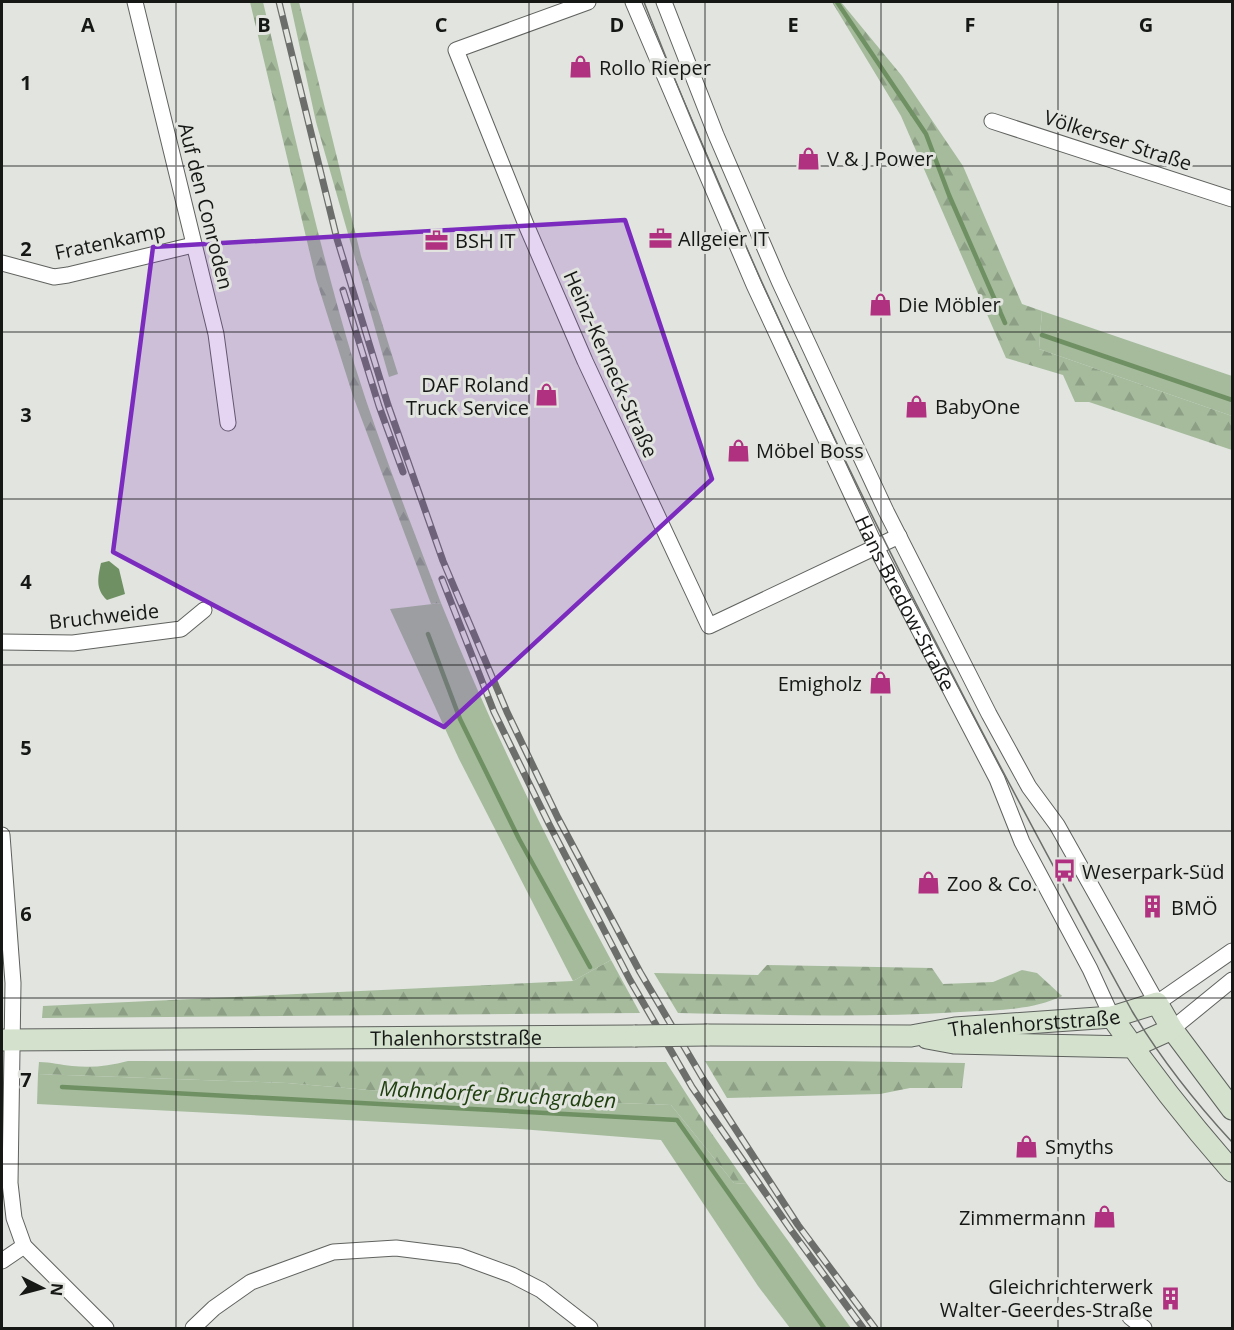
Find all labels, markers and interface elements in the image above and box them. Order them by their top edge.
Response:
text: A [81,11,95,38]
text: B [257,11,271,38]
text: C [435,11,448,38]
text: D [610,11,624,38]
text: E [787,11,799,38]
text: F [965,11,975,38]
text: G [1139,11,1153,38]
shop icon: Rollo Rieper [568,54,594,80]
place label: Rollo Rieper [599,54,711,81]
text: 1 [20,69,32,96]
street label: Völkerser Straße [1041,103,1195,177]
street label: Auf den Conroden [172,120,240,292]
shop icon: V & J Power [796,145,822,171]
place label: V & J Power [827,145,933,172]
street label: Fratenkamp [52,216,168,266]
office icon: Allgeier IT [647,225,673,251]
place label: Allgeier IT [678,225,769,252]
office icon: BSH IT [424,227,450,253]
place label: BSH IT [455,227,515,254]
text: 2 [20,235,32,262]
street label: Heinz-Kerneck-Straße [558,266,664,462]
shop icon: Die Möbler [867,291,893,317]
place label: Die Möbler [898,291,1001,318]
place label: DAF Roland Truck Service [406,371,529,421]
shop icon: DAF Roland Truck Service [534,382,560,408]
shop icon: BabyOne [904,393,930,419]
place label: BabyOne [935,393,1020,420]
text: 3 [20,401,32,428]
shop icon: Möbel Boss [725,437,751,463]
place label: Möbel Boss [756,437,864,464]
street label: Hans-Bredow-Straße [850,511,962,695]
text: 4 [20,568,32,595]
street label: Bruchweide [48,597,160,635]
place label: Emigholz [778,670,862,697]
shop icon: Emigholz [867,670,893,696]
text: 5 [20,734,32,761]
bus stop icon: Weserpark-Süd [1051,858,1077,884]
place label: Weserpark-Süd [1082,858,1225,885]
shop icon: Zoo & Co. [916,870,942,896]
place label: Zoo & Co. [947,870,1037,897]
building icon: BMÖ [1140,894,1166,920]
place label: BMÖ [1171,894,1217,921]
text: 6 [20,900,32,927]
street label: Thalenhorststraße [946,1002,1123,1042]
street label: Thalenhorststraße [370,1023,542,1051]
text: 7 [20,1066,32,1093]
water label: Mahndorfer Bruchgraben [379,1074,617,1114]
shop icon: Smyths [1014,1133,1040,1159]
place label: Smyths [1045,1133,1113,1160]
place label: Zimmermann [959,1204,1086,1231]
shop icon: Zimmermann [1091,1204,1117,1230]
north arrow [12,1258,72,1318]
place label: Gleichrichterwerk Walter-Geerdes-Straße [940,1273,1153,1323]
text: N [45,1282,69,1297]
building icon: Gleichrichterwerk Walter-Geerdes-Straße [1158,1285,1184,1311]

